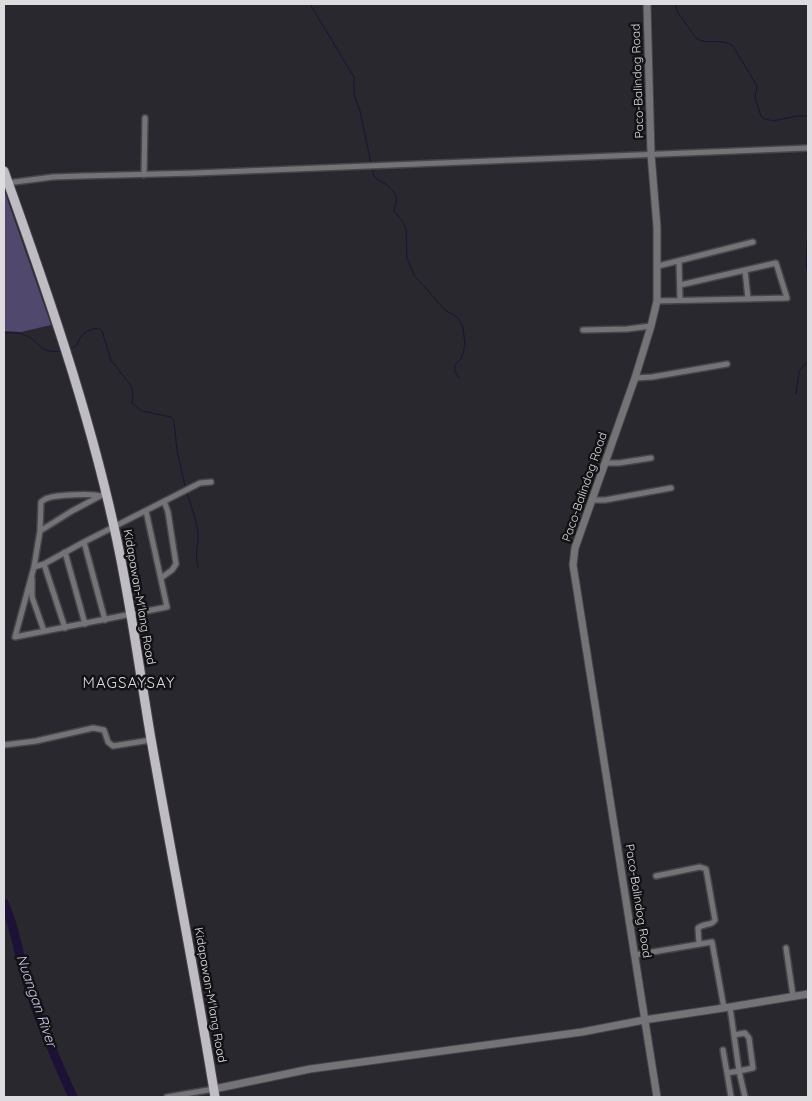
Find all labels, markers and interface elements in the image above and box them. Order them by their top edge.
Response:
street label: Paco-Balindog Road [629,23,647,139]
street label: Paco-Balindog Road [559,430,611,544]
street label: Kidapawan-M'lang Road [120,528,158,666]
district label: MAGSAYSAY [81,674,177,692]
street label: Paco-Balindog Road [622,843,654,959]
street label: Kidapawan-M'lang Road [191,926,229,1064]
water label: Nuangan River [12,952,60,1050]

